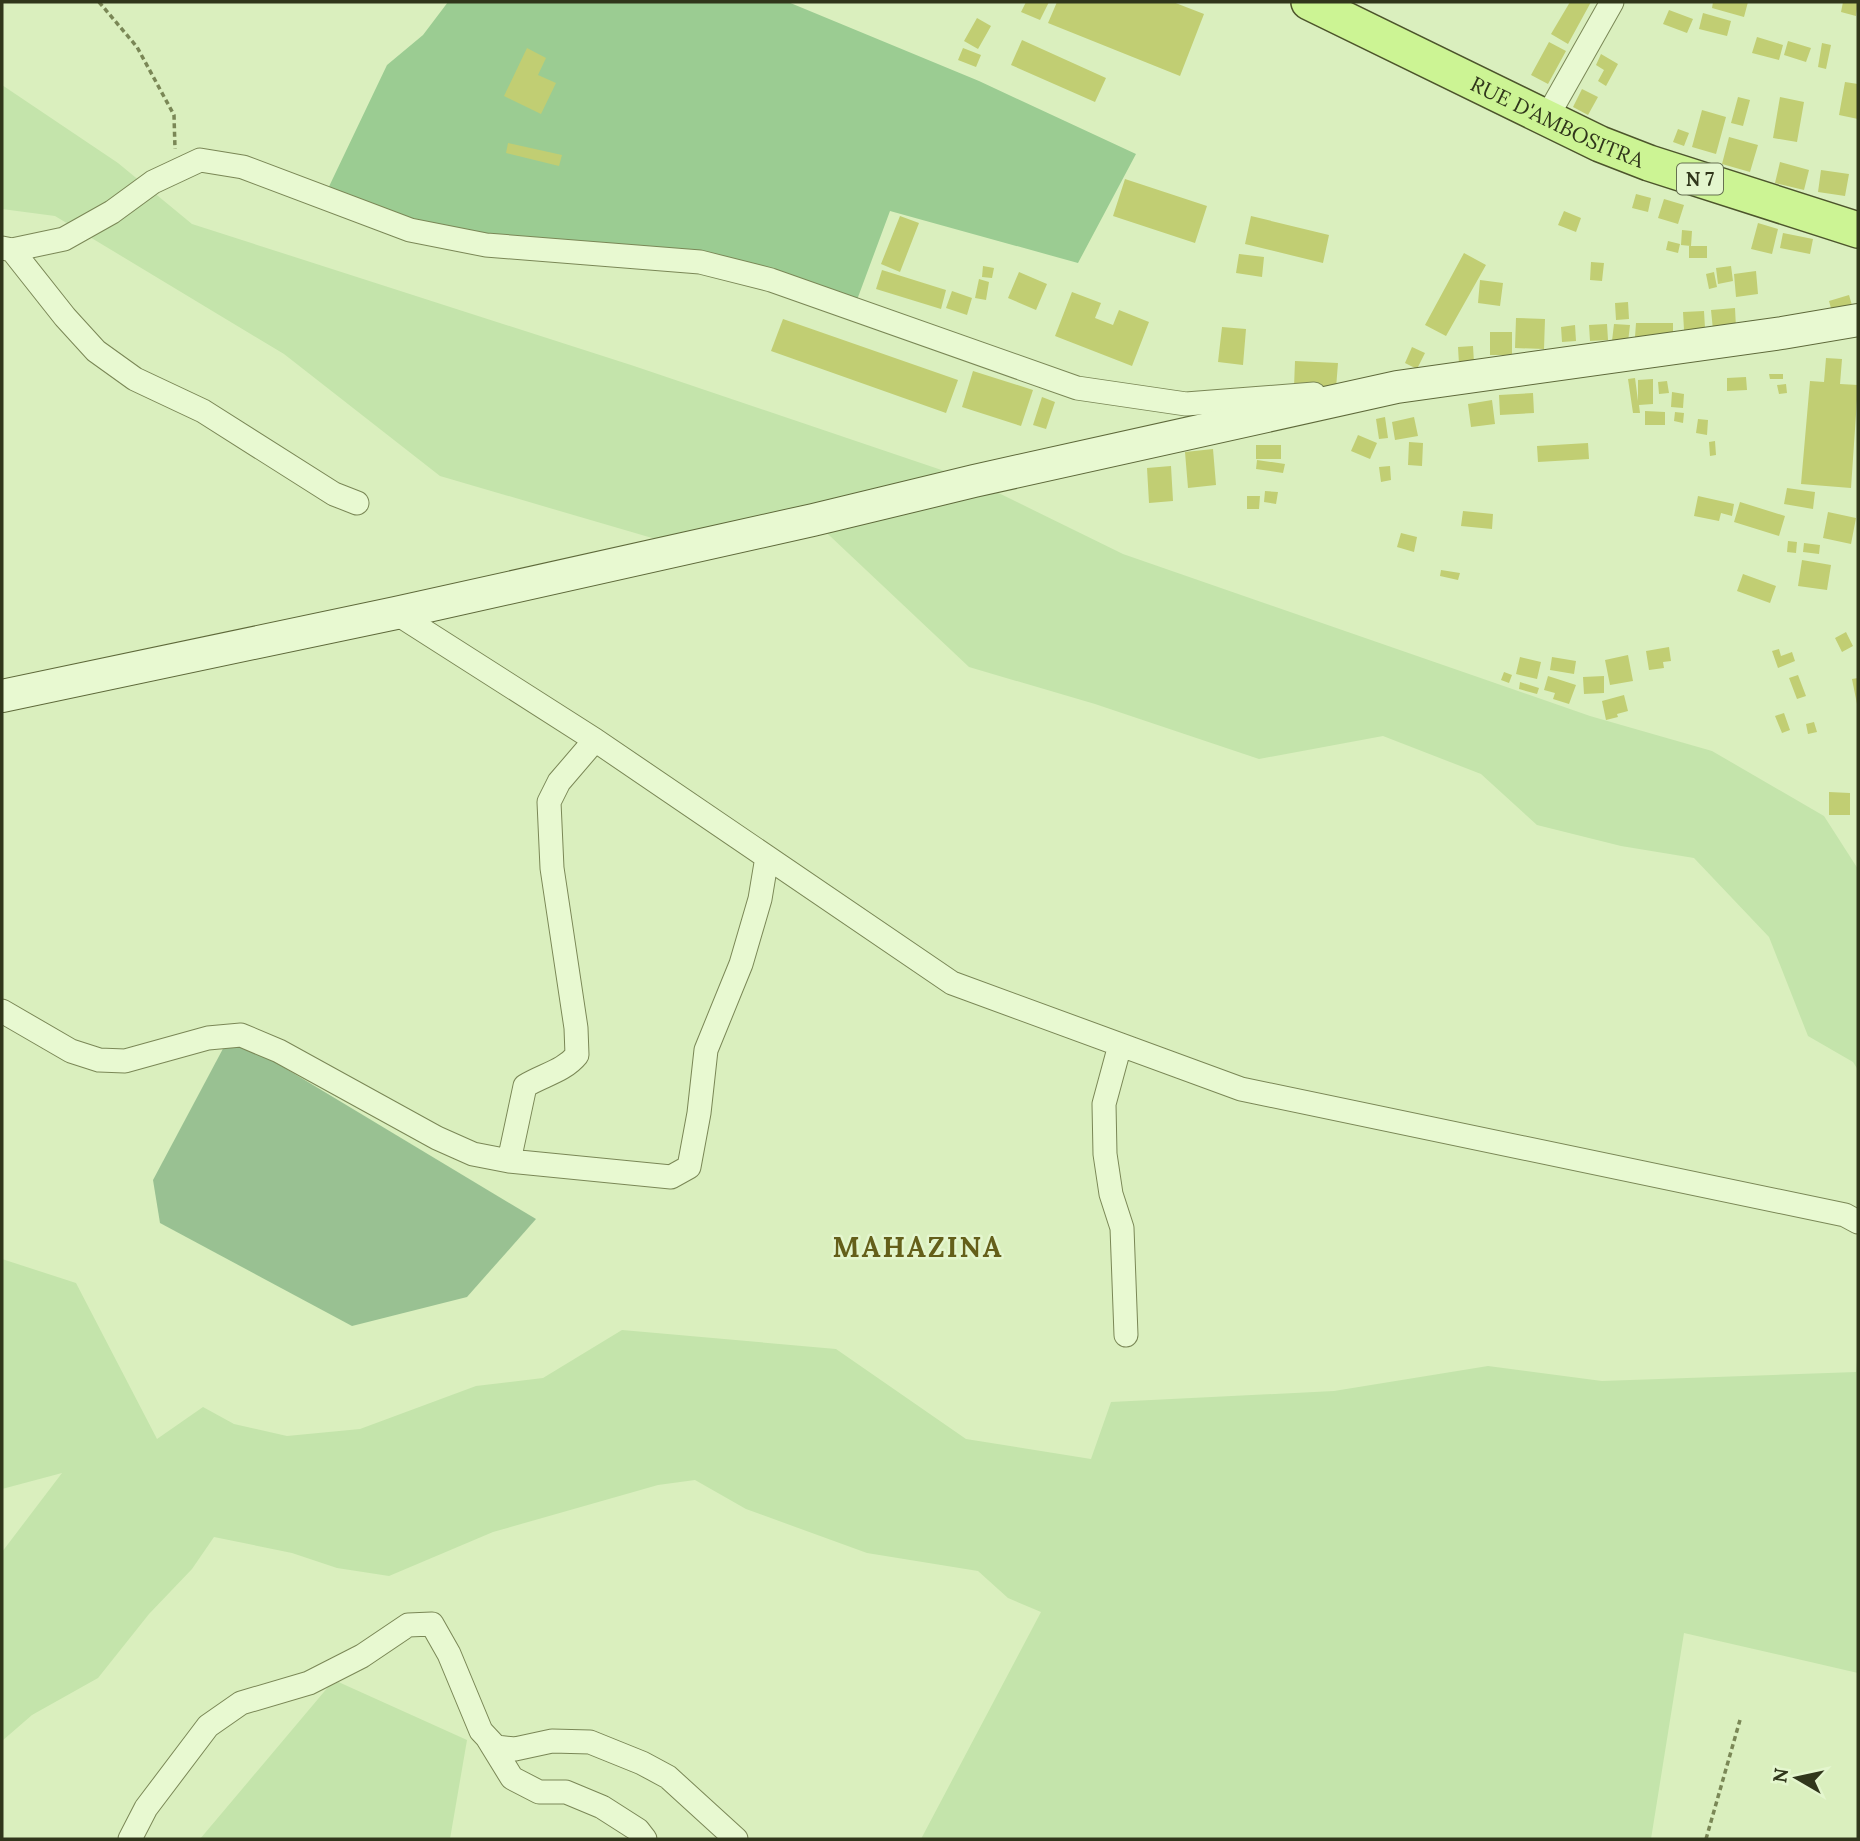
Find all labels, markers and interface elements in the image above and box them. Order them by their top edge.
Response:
street label: RUE D'AMBOSITRA [1466,70,1649,174]
road number: N 7 [1677,164,1723,195]
district label: MAHAZINA [833,1229,1003,1265]
north arrow [1762,1743,1832,1813]
text: N [1767,1766,1793,1784]

